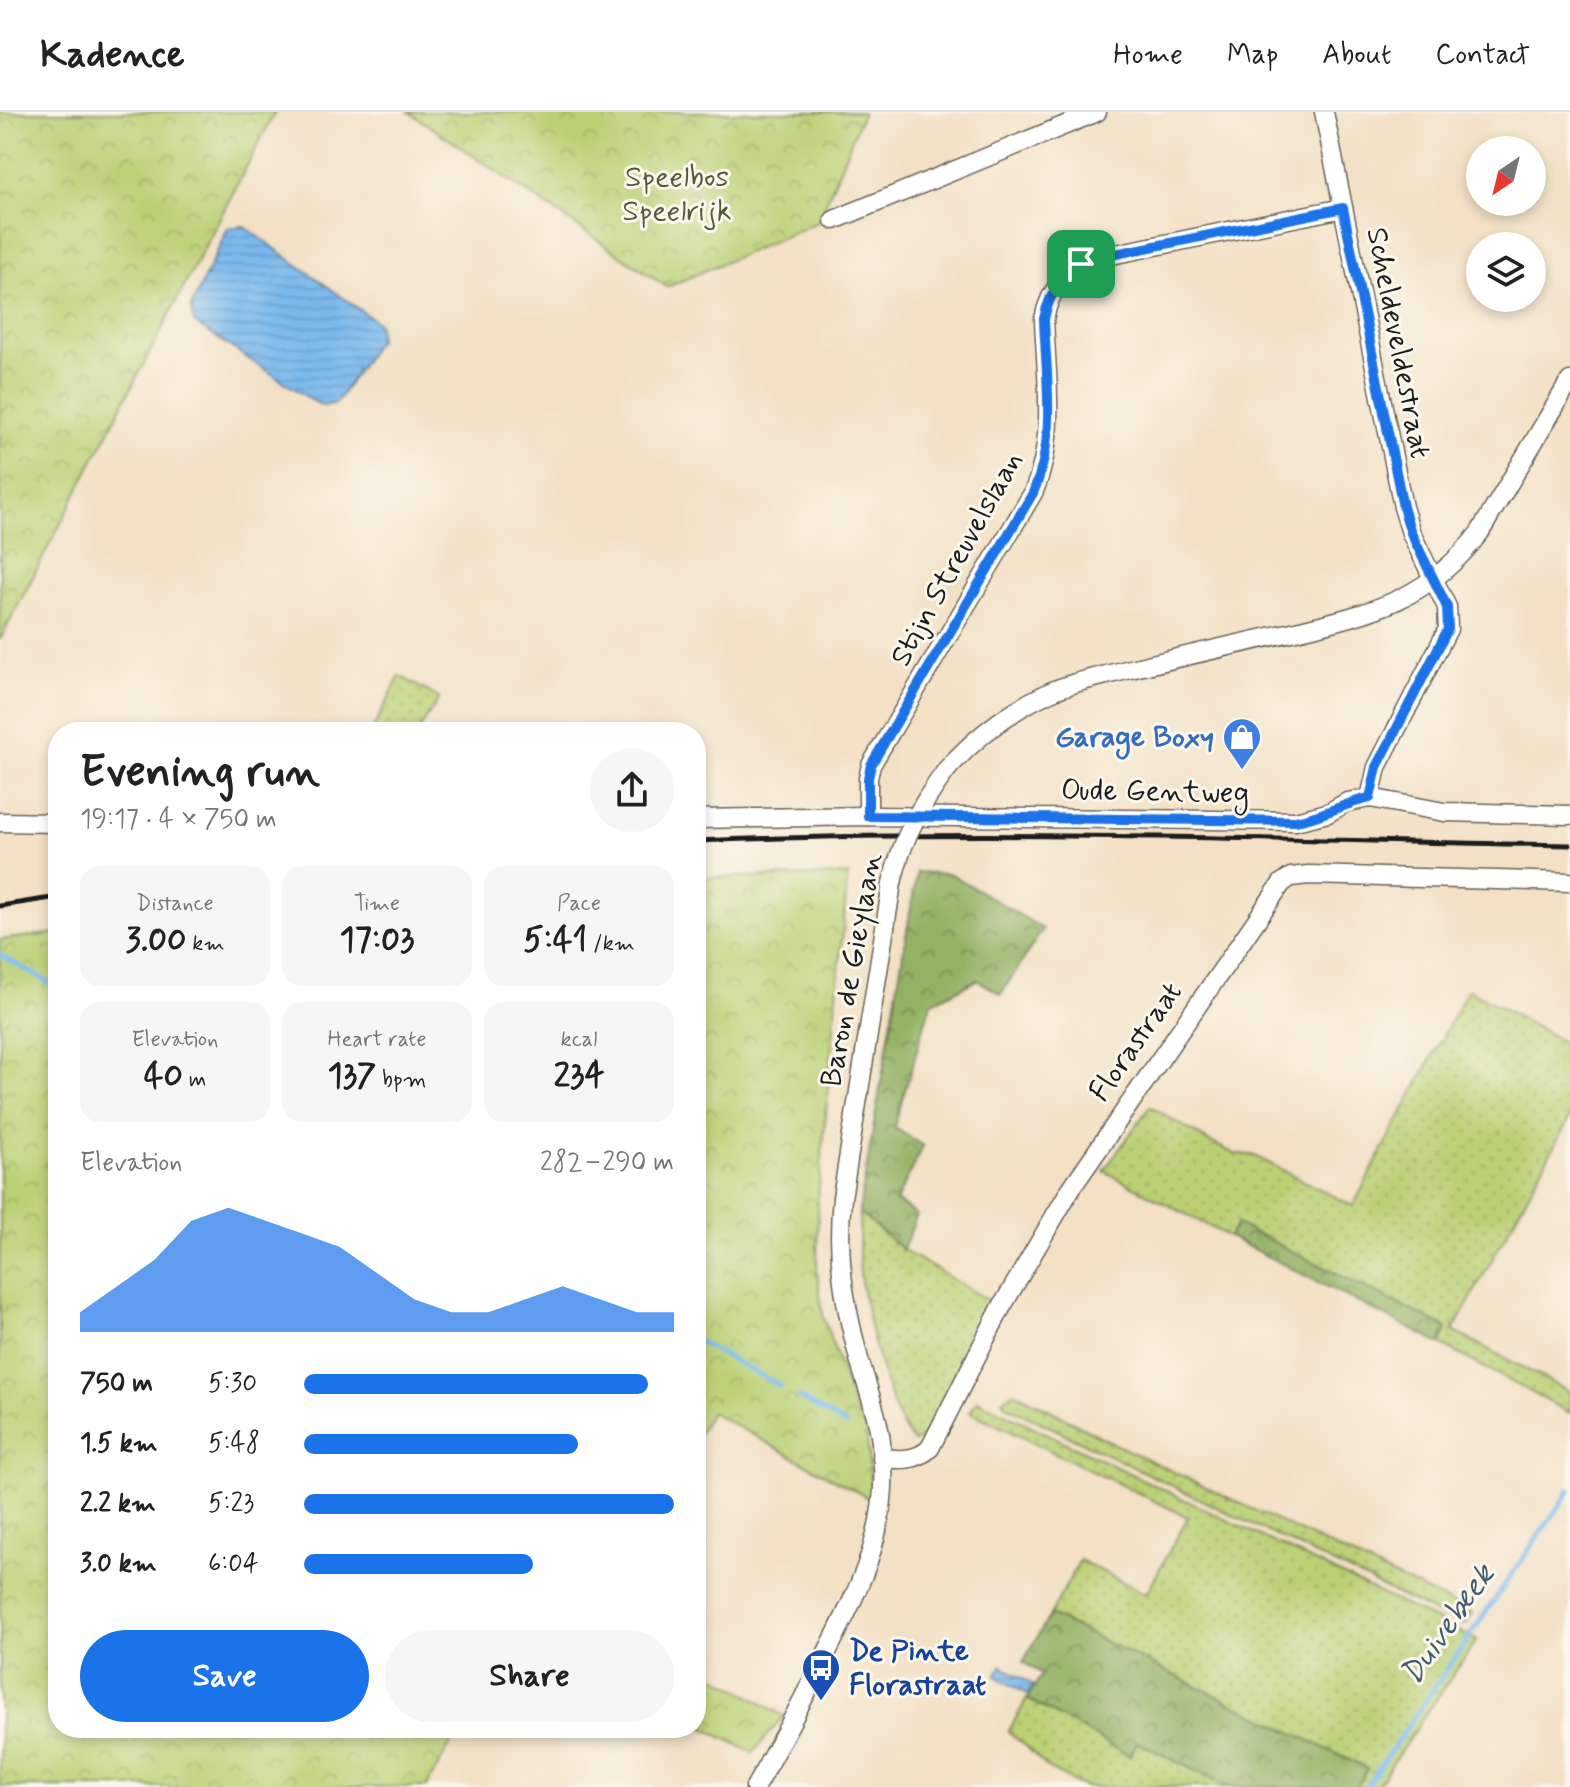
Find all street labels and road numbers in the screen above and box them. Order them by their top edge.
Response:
street label: Scheldeveldestraat [1356,224,1440,462]
street label: Stijn Streuvelslaan [882,445,1032,673]
street label: Oude Gentweg [1061,771,1249,815]
street label: Baron de Gieylaan [812,850,892,1090]
street label: Florastraat [1081,975,1191,1109]

